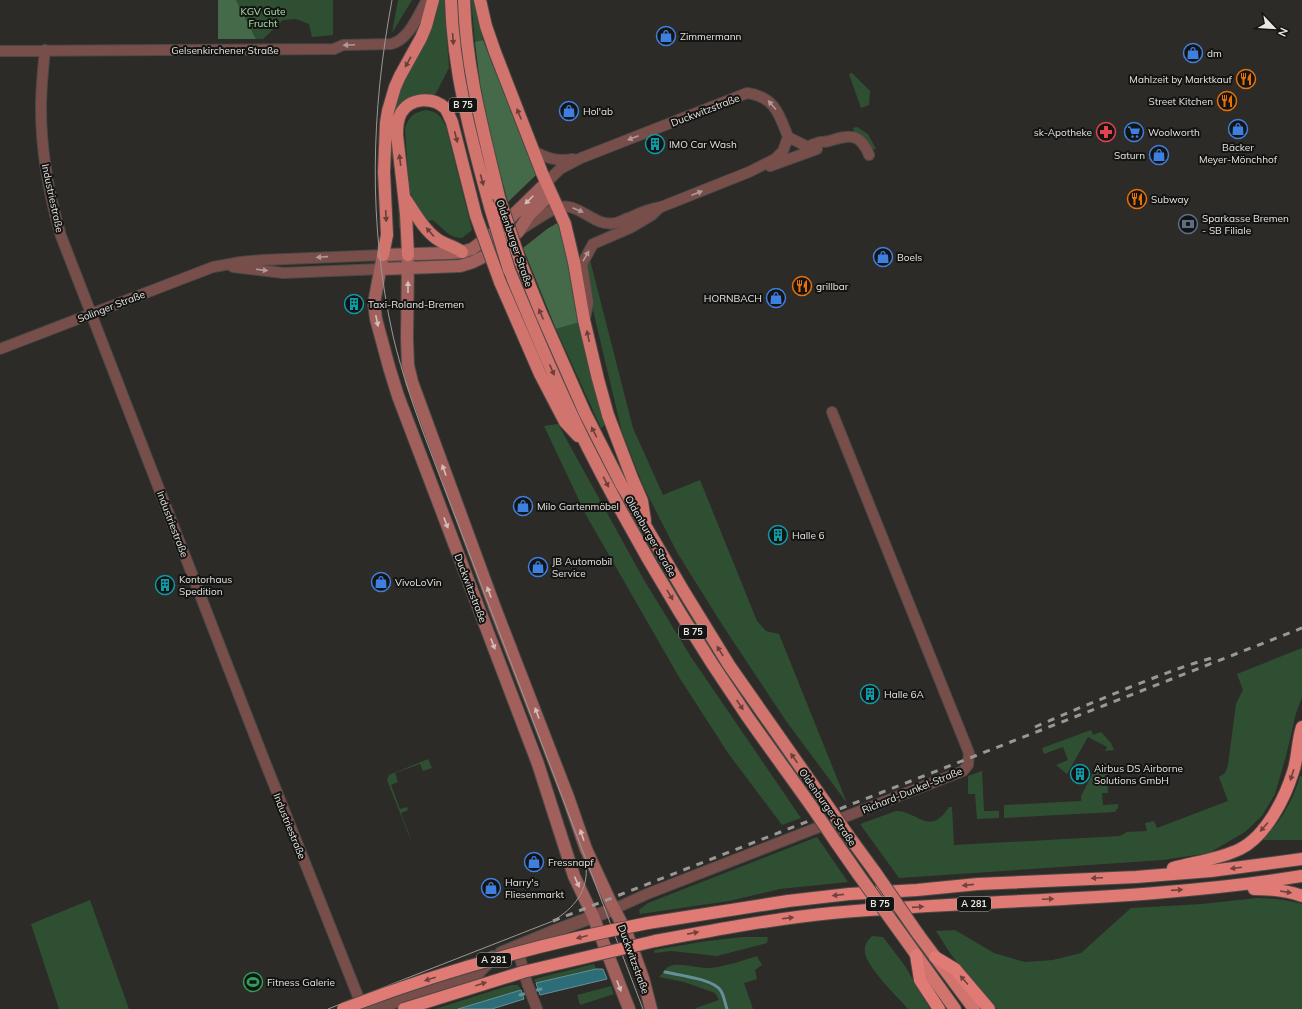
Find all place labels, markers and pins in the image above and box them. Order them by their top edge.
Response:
shop icon: Zimmermann [655,25,677,47]
place label: Zimmermann [680,30,742,43]
shop icon: dm [1182,42,1204,64]
place label: dm [1207,47,1222,60]
restaurant icon: Mahlzeit by Marktkauf [1235,68,1257,90]
place label: Mahlzeit by Marktkauf [1129,73,1233,86]
restaurant icon: Street Kitchen [1216,90,1238,112]
place label: Street Kitchen [1148,95,1213,108]
shop icon: Hol'ab [558,100,580,122]
place label: Hol'ab [583,105,613,118]
shop icon: Bäcker Meyer-Mönchhof [1227,118,1249,140]
pharmacy icon: sk-Apotheke [1095,121,1117,143]
supermarket icon: Woolworth [1123,121,1145,143]
place label: sk-Apotheke [1034,126,1092,139]
place label: Woolworth [1148,126,1200,139]
building icon: IMO Car Wash [644,133,666,155]
place label: IMO Car Wash [669,138,737,151]
place label: Bäcker Meyer-Mönchhof [1199,141,1278,166]
shop icon: Saturn [1148,144,1170,166]
place label: Saturn [1114,149,1145,162]
restaurant icon: Subway [1126,188,1148,210]
place label: Subway [1151,193,1189,206]
place label: Sparkasse Bremen - SB Filiale [1202,212,1289,237]
bank icon: Sparkasse Bremen - SB Filiale [1177,213,1199,235]
shop icon: Boels [872,246,894,268]
place label: Boels [897,251,922,264]
restaurant icon: grillbar [791,275,813,297]
place label: grillbar [816,280,849,293]
shop icon: HORNBACH [765,287,787,309]
place label: HORNBACH [704,292,762,305]
building icon: Taxi-Roland-Bremen [343,293,365,315]
place label: Taxi-Roland-Bremen [368,298,464,311]
shop icon: Milo Gartenmöbel [512,495,534,517]
place label: Milo Gartenmöbel [537,500,619,513]
building icon: Halle 6 [767,524,789,546]
place label: Halle 6 [792,529,824,542]
place label: JB Automobil Service [552,555,612,580]
shop icon: JB Automobil Service [527,556,549,578]
shop icon: VivoLoVin [370,571,392,593]
place label: Kontorhaus Spedition [179,573,232,598]
building icon: Kontorhaus Spedition [154,574,176,596]
place label: VivoLoVin [395,576,442,589]
building icon: Halle 6A [859,683,881,705]
place label: Halle 6A [884,688,924,701]
place label: Airbus DS Airborne Solutions GmbH [1094,762,1183,787]
building icon: Airbus DS Airborne Solutions GmbH [1069,763,1091,785]
shop icon: Fressnapf [523,851,545,873]
place label: Fressnapf [548,856,594,869]
place label: Harry's Fliesenmarkt [505,876,565,901]
shop icon: Harry's Fliesenmarkt [480,877,502,899]
sports icon: Fitness Galerie [242,971,264,993]
place label: Fitness Galerie [267,976,335,989]

